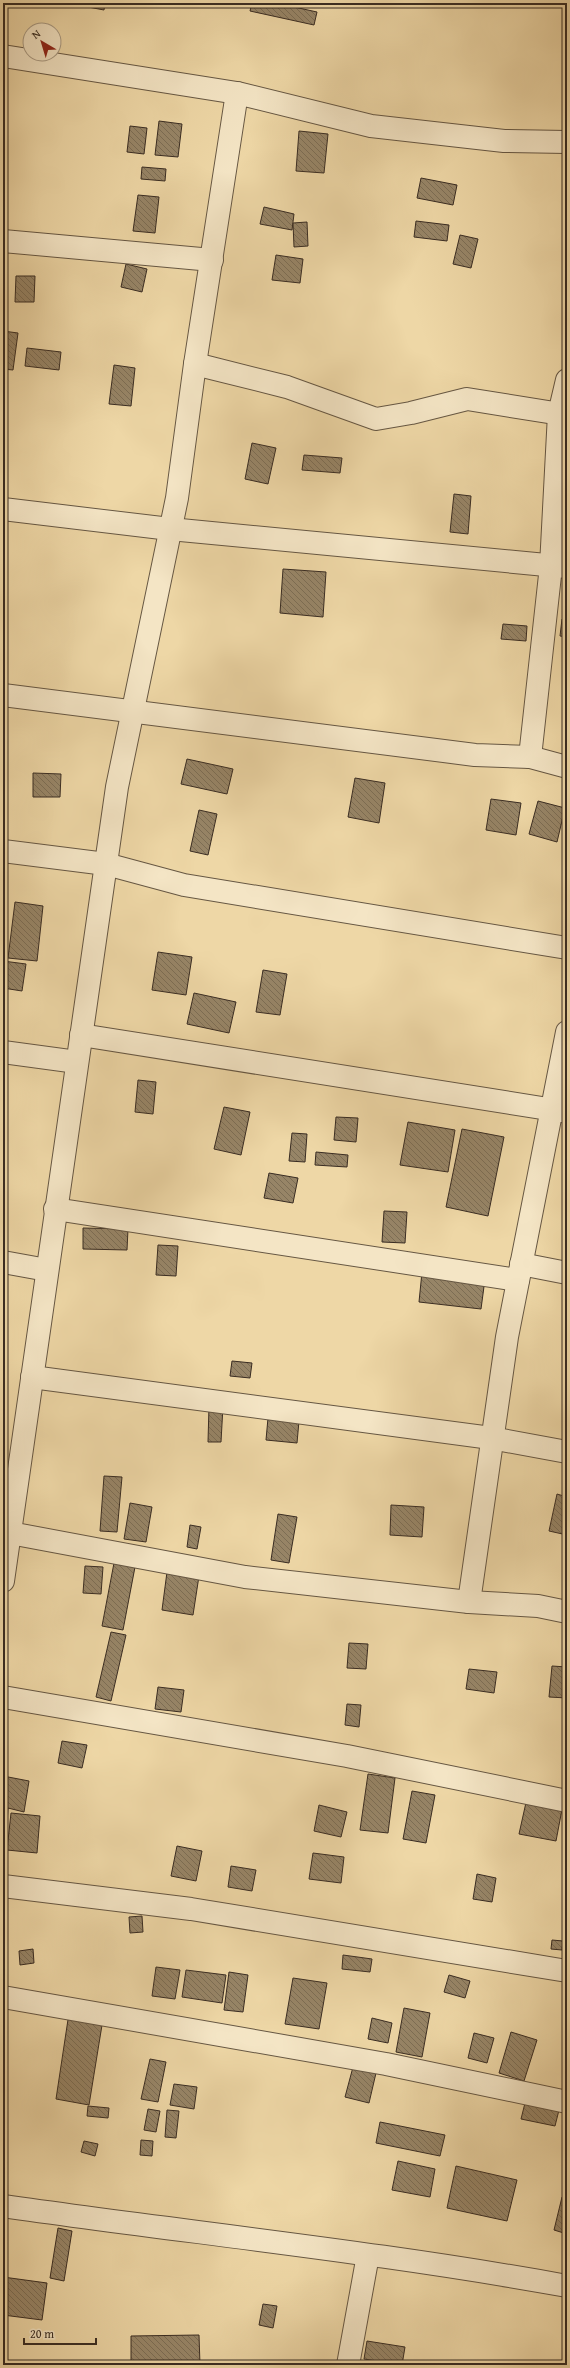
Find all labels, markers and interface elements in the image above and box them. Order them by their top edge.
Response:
north arrow [22,22,62,62]
text: N [28,25,44,43]
scale bar [24,2320,96,2346]
text: 20 m [30,2325,54,2342]

